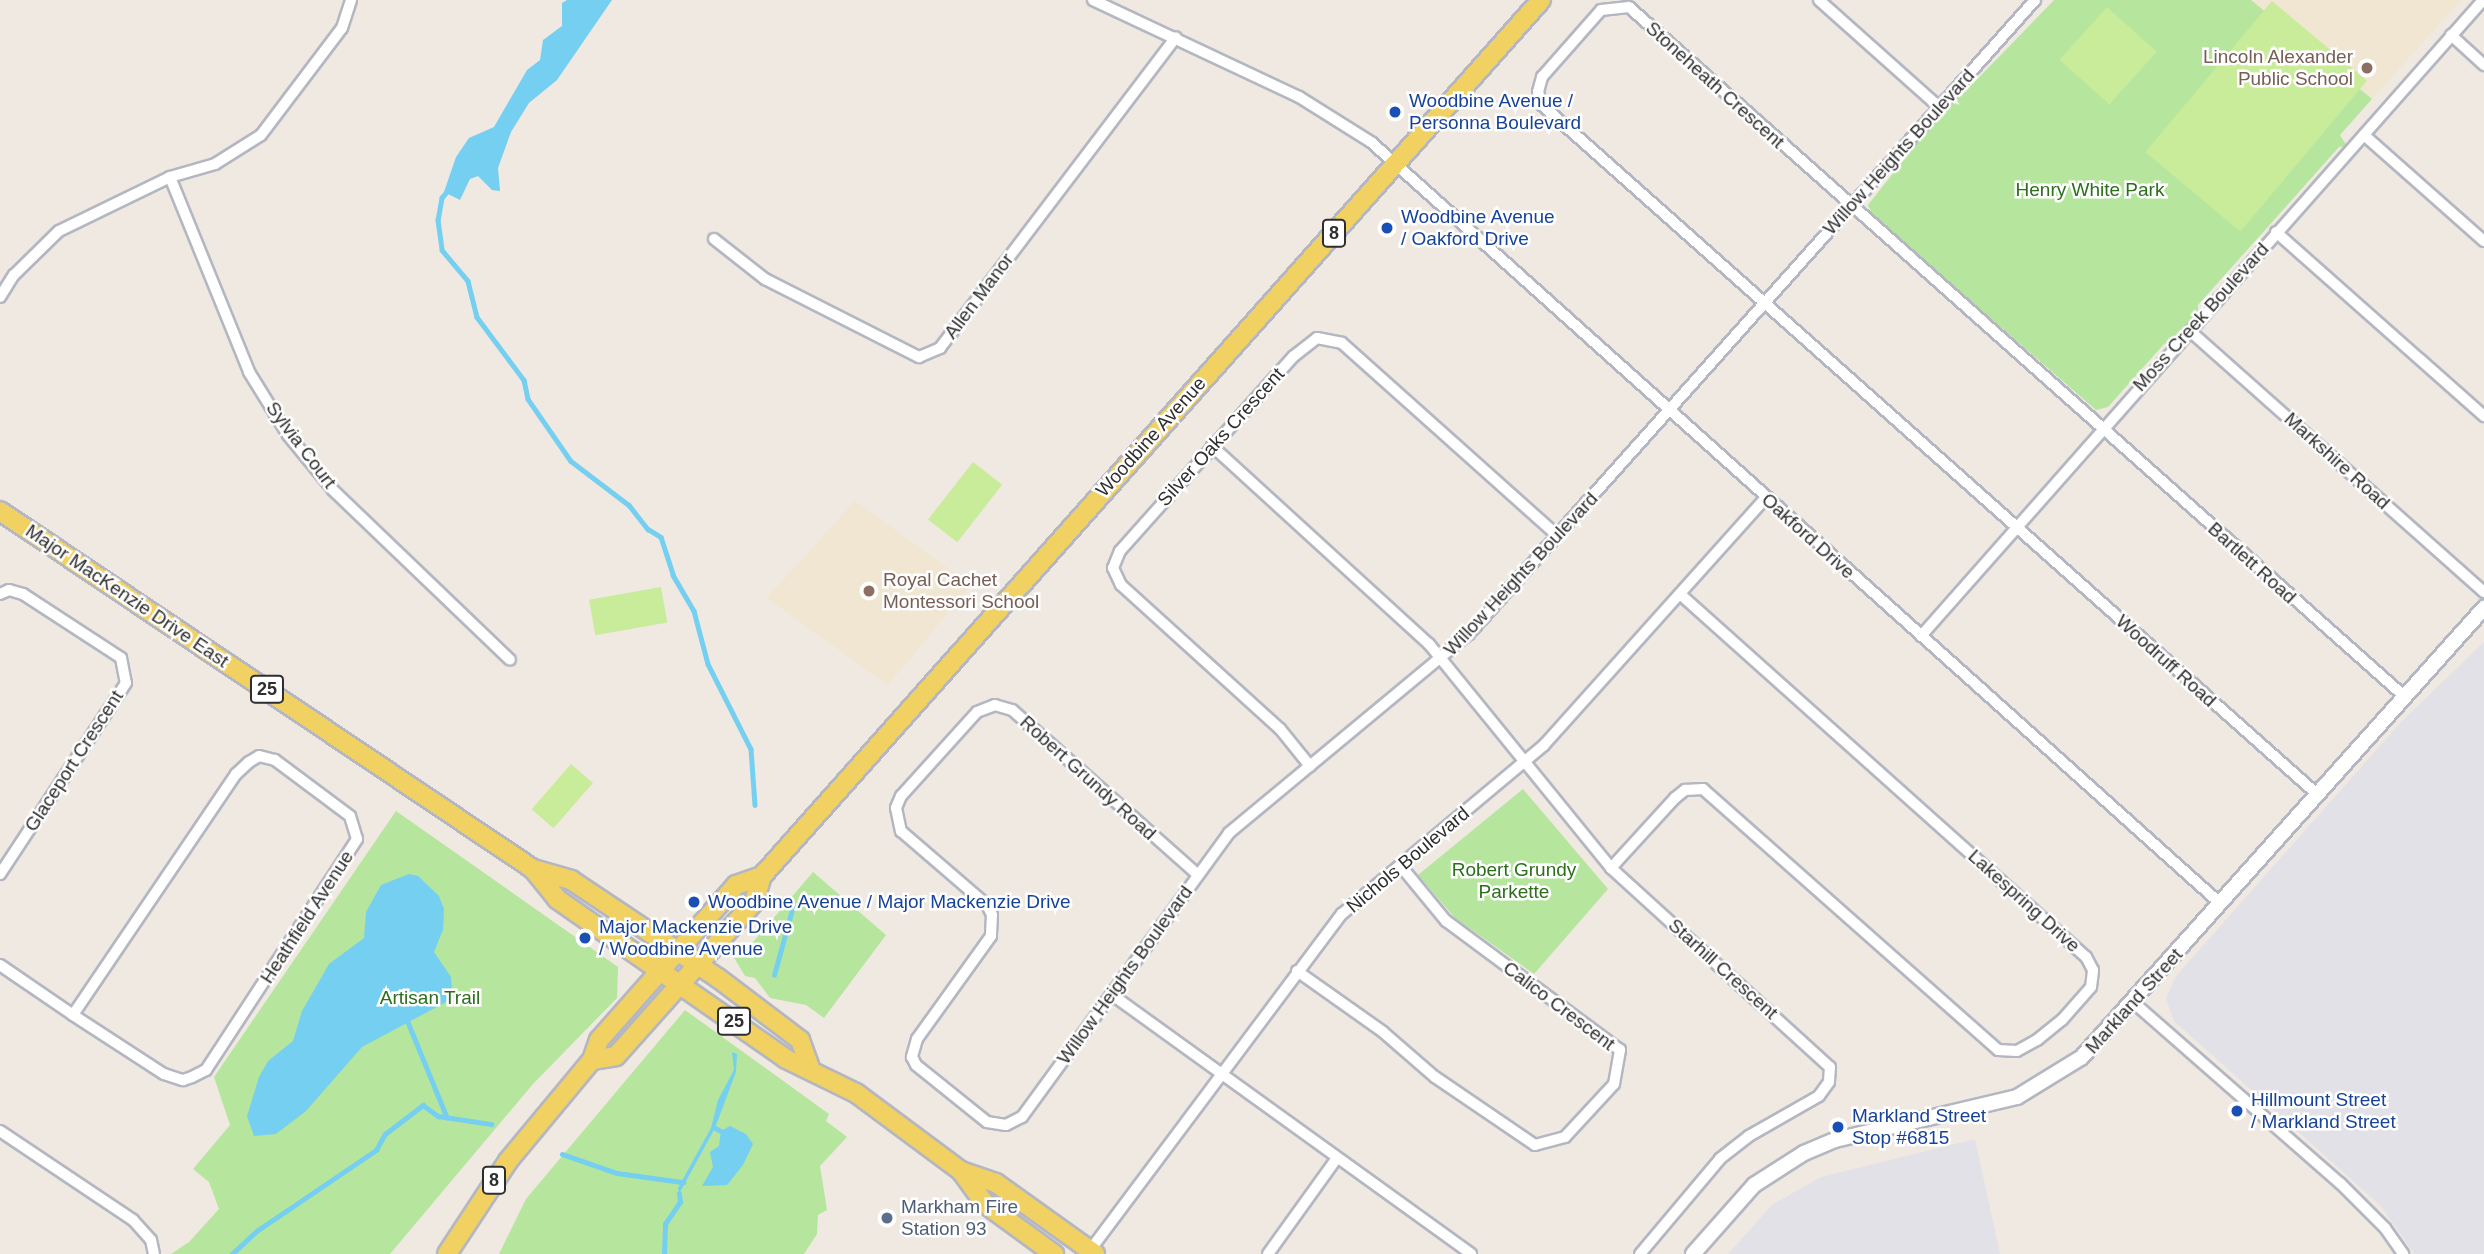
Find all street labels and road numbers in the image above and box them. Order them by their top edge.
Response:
street label: Stoneheath Crescent [1641,17,1789,153]
street label: Willow Heights Boulevard [1818,64,1980,240]
road number: 8 [1322,218,1346,247]
street label: Moss Creek Boulevard [2128,238,2274,396]
street label: Allen Manor [939,249,1019,343]
street label: Silver Oaks Crescent [1153,363,1289,511]
street label: Woodbine Avenue [1091,372,1211,502]
street label: Sylvia Court [261,397,341,493]
street label: Markshire Road [2280,408,2394,514]
street label: Willow Heights Boulevard [1439,487,1603,661]
street label: Oakford Drive [1757,488,1859,584]
street label: Bartlett Road [2203,517,2301,609]
street label: Major MacKenzie Drive East [21,520,233,672]
street label: Woodruff Road [2111,610,2221,712]
road number: 25 [250,674,284,704]
street label: Glaceport Crescent [20,686,128,836]
street label: Robert Grundy Road [1015,711,1161,845]
street label: Nichols Boulevard [1342,802,1474,918]
street label: Lakespring Drive [1963,845,2085,957]
street label: Heathfield Avenue [255,846,359,988]
street label: Willow Heights Boulevard [1052,881,1198,1069]
street label: Starhill Crescent [1664,914,1782,1024]
street label: Markland Street [2081,944,2187,1058]
street label: Calico Crescent [1499,957,1619,1055]
road number: 25 [716,1006,752,1036]
road number: 8 [482,1166,506,1195]

